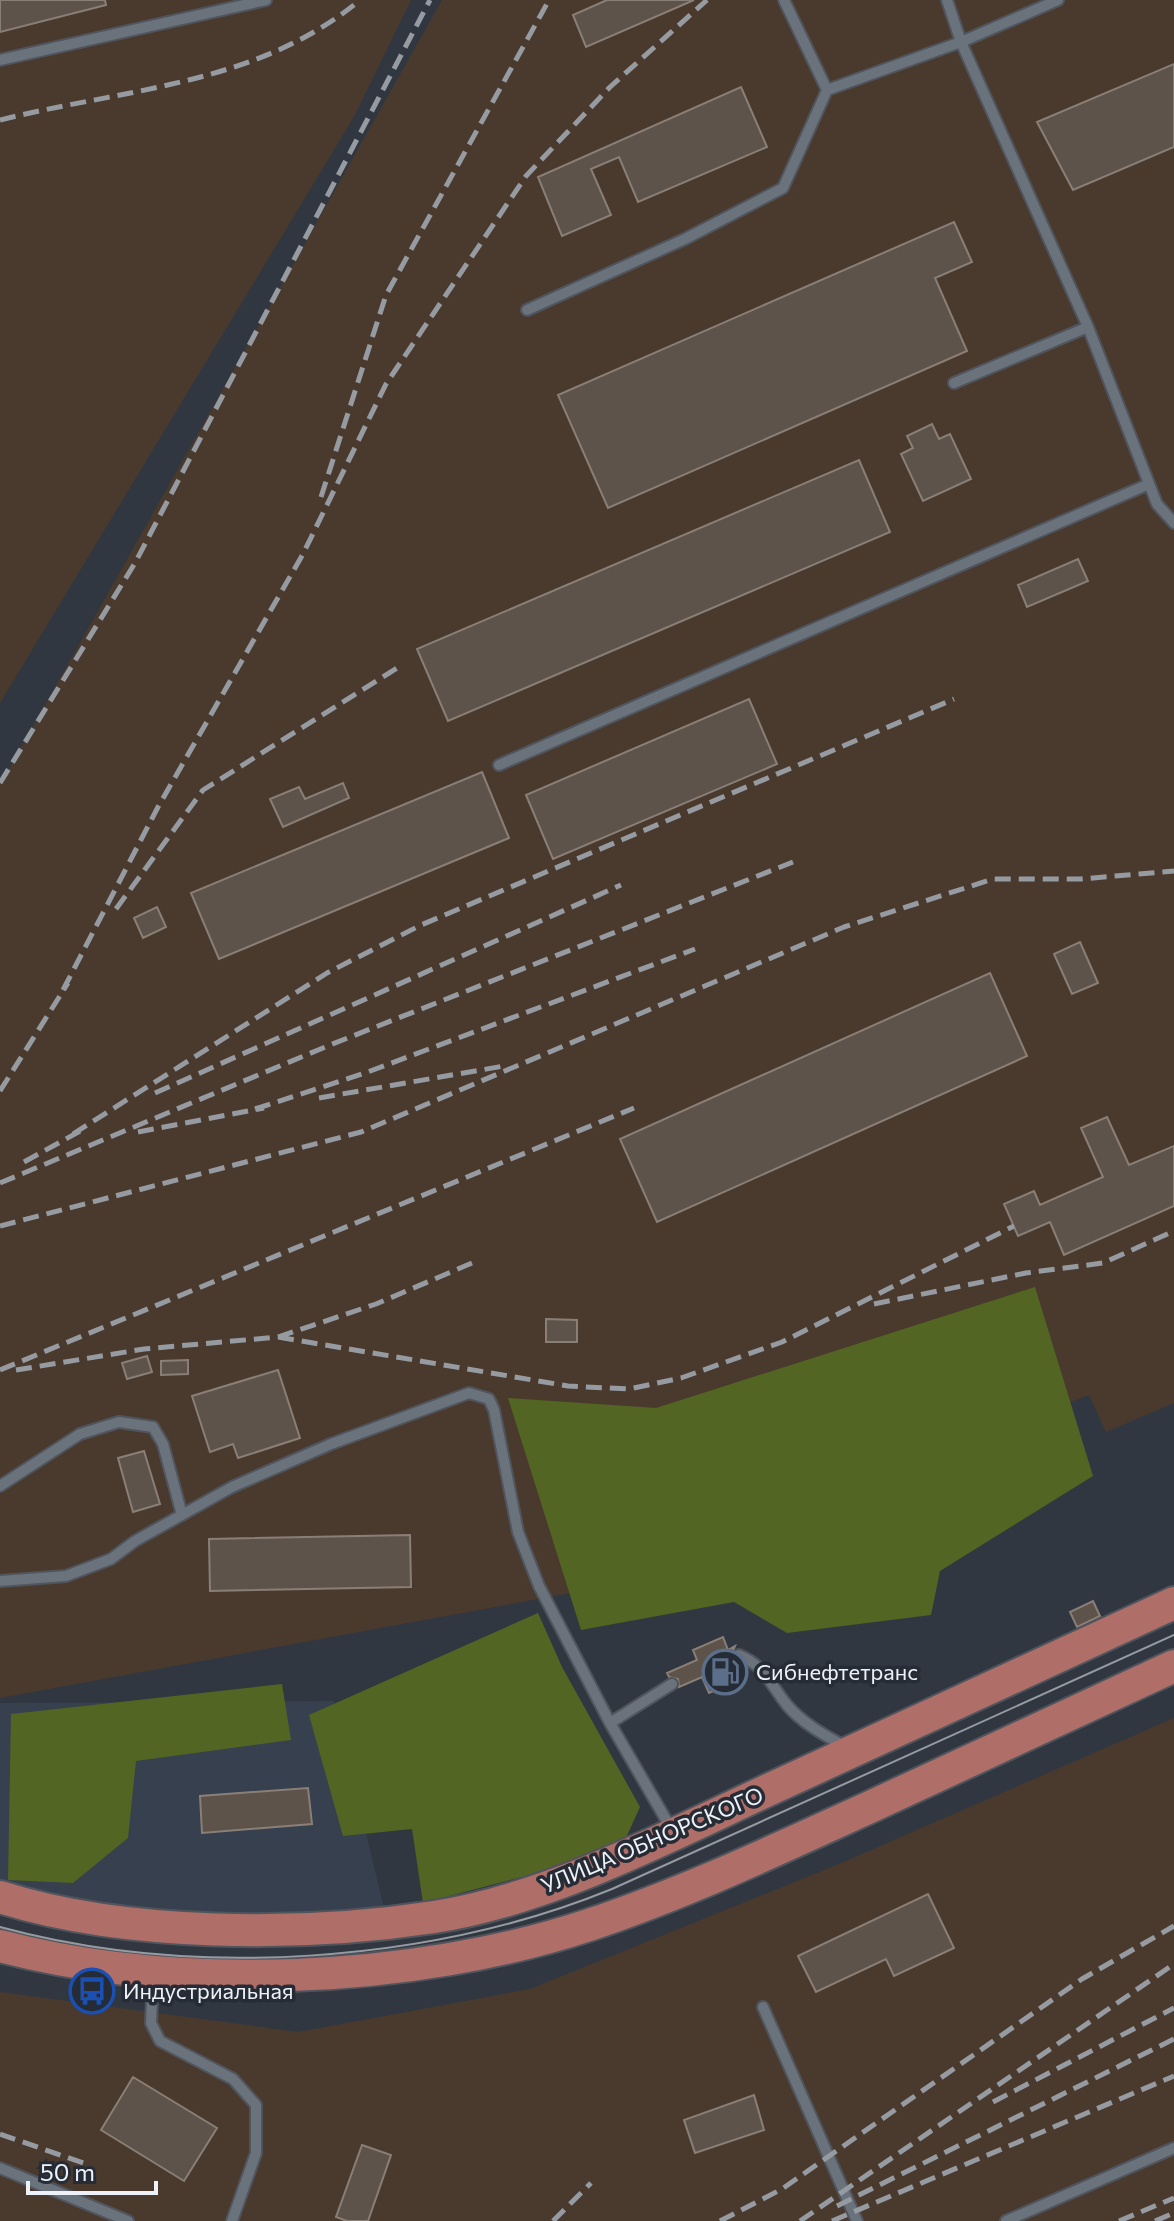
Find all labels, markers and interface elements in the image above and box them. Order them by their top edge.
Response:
fuel station icon: Сибнефтетранс [701,1648,749,1696]
place label: Сибнефтетранс [756,1658,918,1685]
street label: УЛИЦА ОБНОРСКОГО [537,1780,767,1899]
bus stop icon: Индустриальная [68,1967,116,2015]
place label: Индустриальная [123,1977,293,2004]
scale bar [28,2145,156,2195]
text: 50 m [40,2157,95,2186]

